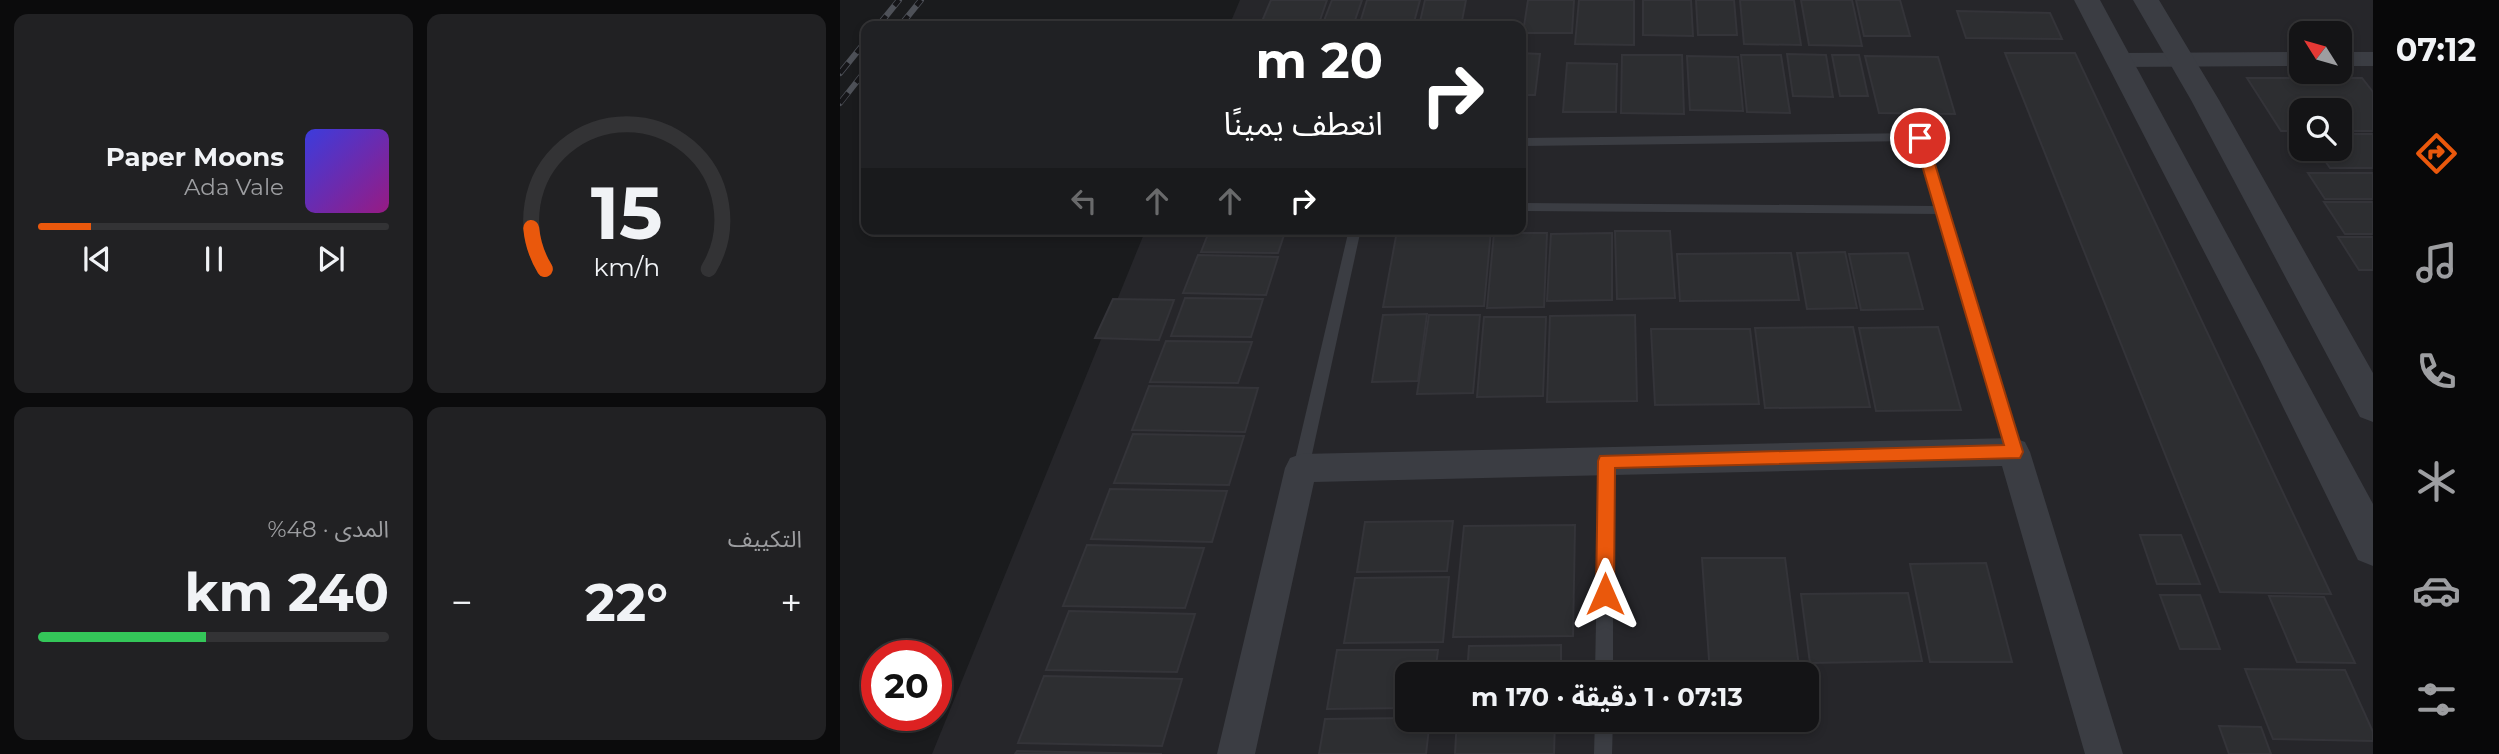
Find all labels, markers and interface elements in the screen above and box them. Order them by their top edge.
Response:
north arrow [2289,21,2352,84]
map controls [2289,21,2352,161]
text: 07:12 [2396,30,2476,69]
text: 20 m [1256,31,1383,90]
icon: right [1407,49,1498,140]
button: search [2289,98,2352,161]
text: انعطف يمينًا [1224,104,1383,143]
pin [1890,108,1950,168]
icon: arrive [1901,119,1939,157]
icon: directions [2412,129,2461,178]
text: Paper Moons [106,141,284,173]
text: 15 [591,170,662,258]
text: Ada Vale [184,173,284,201]
icon: left [1065,182,1103,220]
icon: ahead [1138,182,1176,220]
icon: ahead [1211,182,1249,220]
icon: right [1284,182,1322,220]
icon: music [2412,238,2461,287]
icon: previous [78,240,116,278]
icon: pause [195,240,233,278]
icon: next [312,240,350,278]
text: km/h [593,252,660,282]
icon: phone [2412,347,2461,396]
icon: climate [2412,457,2461,506]
text: المدى · 48% [268,515,389,543]
text: التكييف [728,525,802,553]
position arrow [1568,557,1642,631]
text: 240 km [185,561,389,624]
icon: car [2412,566,2461,615]
text: 22° [585,571,668,634]
text: − [451,579,473,626]
text: + [780,579,802,626]
speed limit sign: 20 [861,640,952,731]
icon: filters [2412,675,2461,724]
text: 07:13 · 1 دقيقة · 170 m [1471,681,1743,713]

